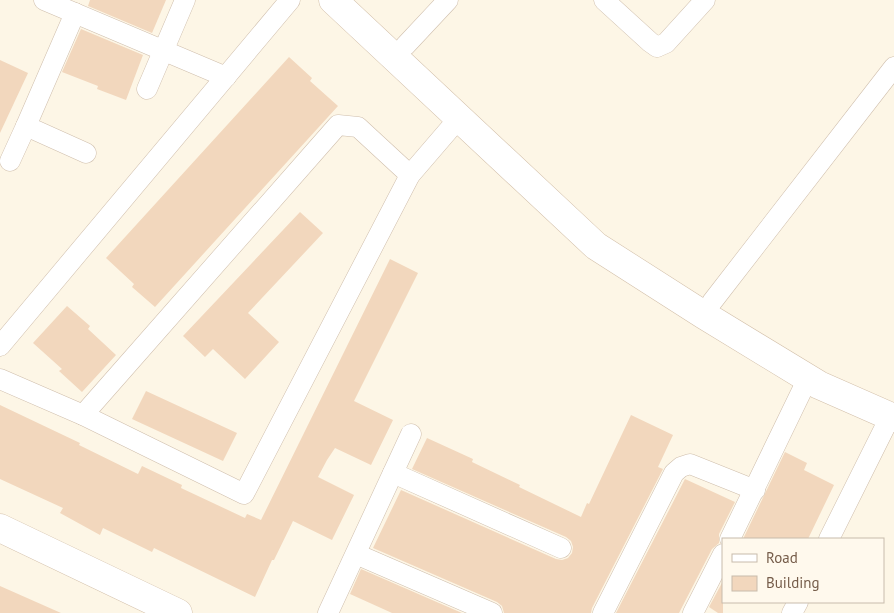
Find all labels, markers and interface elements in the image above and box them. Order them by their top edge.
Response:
legend [722,538,884,603]
text: Road [766,548,798,567]
text: Building [766,573,820,592]

